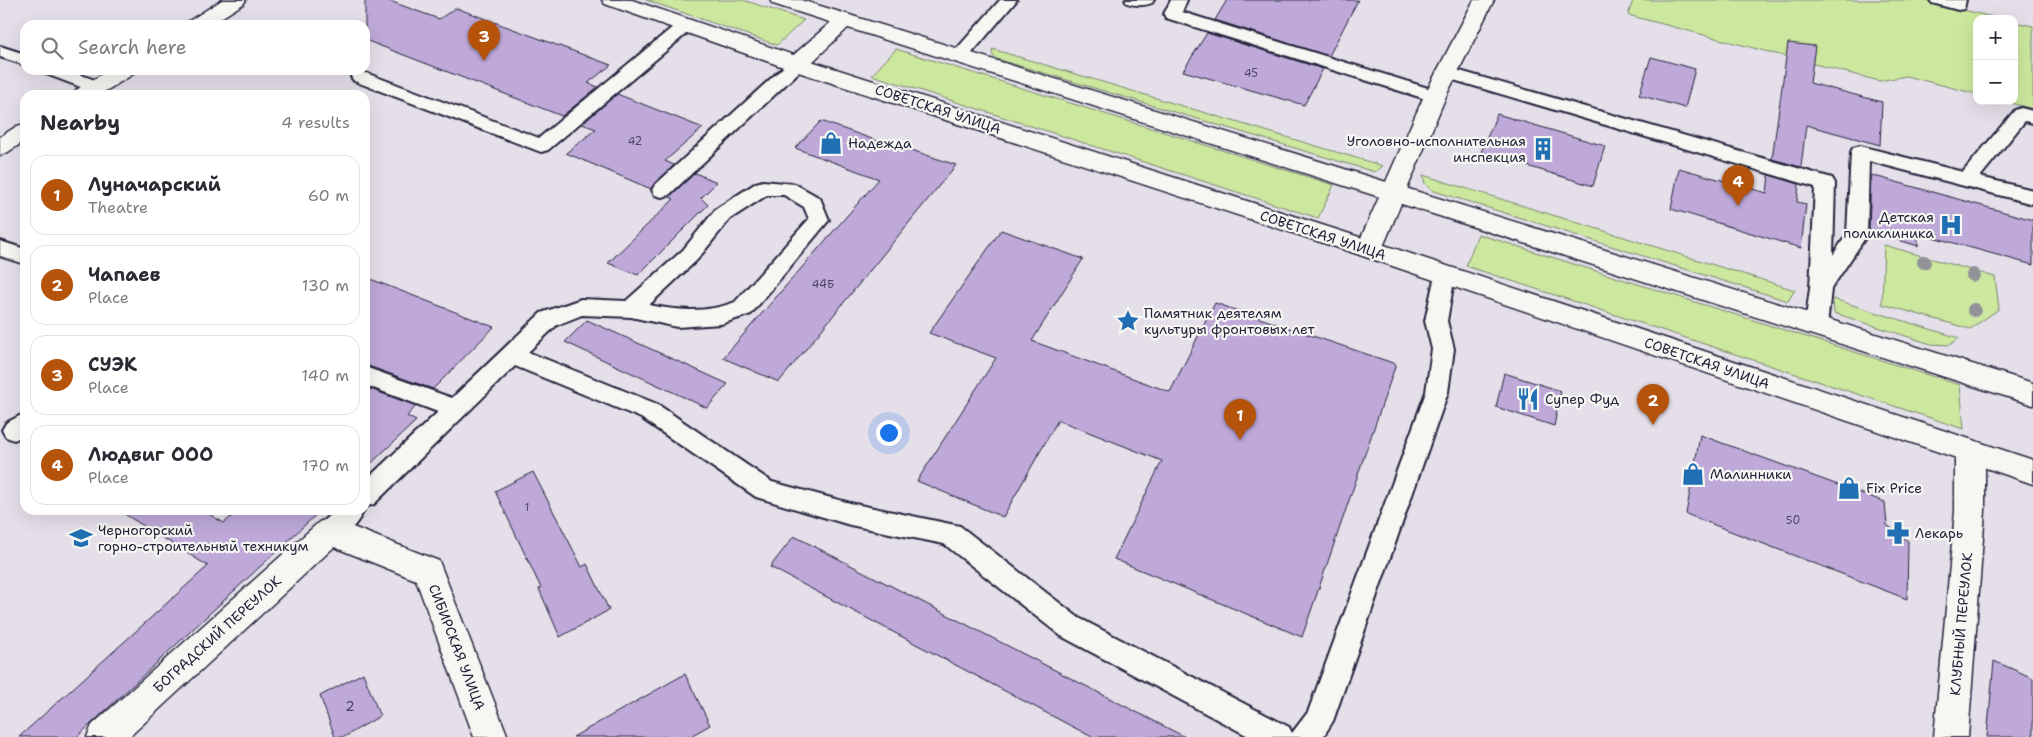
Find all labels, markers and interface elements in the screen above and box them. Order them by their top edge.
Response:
map controls [1973,15,2018,105]
button: + [1973,15,2018,60]
search box [20,20,370,75]
pin: 3 [468,20,500,61]
icon: search [38,34,66,62]
text: Search here [78,35,187,60]
button: − [1973,60,2018,105]
house number: 45 [1244,66,1258,81]
street label: СОВЕТСКАЯ УЛИЦА [873,80,1003,138]
text: Nearby [40,109,120,137]
text: 4 results [281,112,350,133]
shop icon: Надежда [818,130,844,156]
place label: Уголовно-исполнительная инспекция [1347,132,1526,166]
house number: 42 [628,134,642,149]
place label: Надежда [848,134,912,152]
building icon: Уголовно-исполнительная инспекция [1530,136,1556,162]
pin: 4 [1722,165,1754,206]
text: Луначарский [88,172,221,197]
text: 1 [53,185,61,206]
text: 60 m [308,185,349,206]
text: Theatre [88,197,148,218]
street label: СОВЕТСКАЯ УЛИЦА [1258,206,1388,264]
place label: Детская поликлиника [1843,208,1934,242]
hospital icon: Детская поликлиника [1938,212,1964,238]
text: Чапаев [88,262,160,287]
text: 2 [51,275,63,296]
text: 130 m [302,275,349,296]
house number: 44Б [812,277,834,292]
text: Place [88,287,129,308]
place label: Памятник деятелям культуры фронтовых лет [1144,304,1315,338]
place icon: Памятник деятелям культуры фронтовых лет [1115,308,1141,334]
street label: СОВЕТСКАЯ УЛИЦА [1642,333,1772,393]
text: СУЭК [88,352,137,377]
text: 3 [51,365,63,386]
text: 140 m [302,365,349,386]
text: Place [88,377,129,398]
pin: 2 [1637,384,1669,425]
restaurant icon: Супер Фуд [1515,386,1541,412]
place label: Супер Фуд [1545,390,1619,408]
pin: 1 [1224,399,1256,440]
your location [876,420,902,446]
text: Людвиг ООО [88,442,213,467]
text: 4 [51,455,63,476]
text: 170 m [302,455,349,476]
shop icon: Малинники [1680,461,1706,487]
place label: Малинники [1710,465,1791,483]
text: Place [88,467,129,488]
shop icon: Fix Price [1836,475,1862,501]
place label: Fix Price [1866,479,1922,497]
house number: 1 [525,500,529,515]
house number: 50 [1786,513,1800,528]
pharmacy icon: Лекарь [1885,520,1911,546]
place label: Черногорский горно-строительный техникум [98,521,308,555]
place label: Лекарь [1915,524,1963,542]
school or university icon: Черногорский горно-строительный техникум [68,525,94,551]
street label: КЛУБНЫЙ ПЕРЕУЛОК [1946,552,1976,696]
street label: БОГРАДСКИЙ ПЕРЕУЛОК [149,572,285,696]
street label: СИБИРСКАЯ УЛИЦА [425,581,489,713]
house number: 2 [345,697,355,715]

